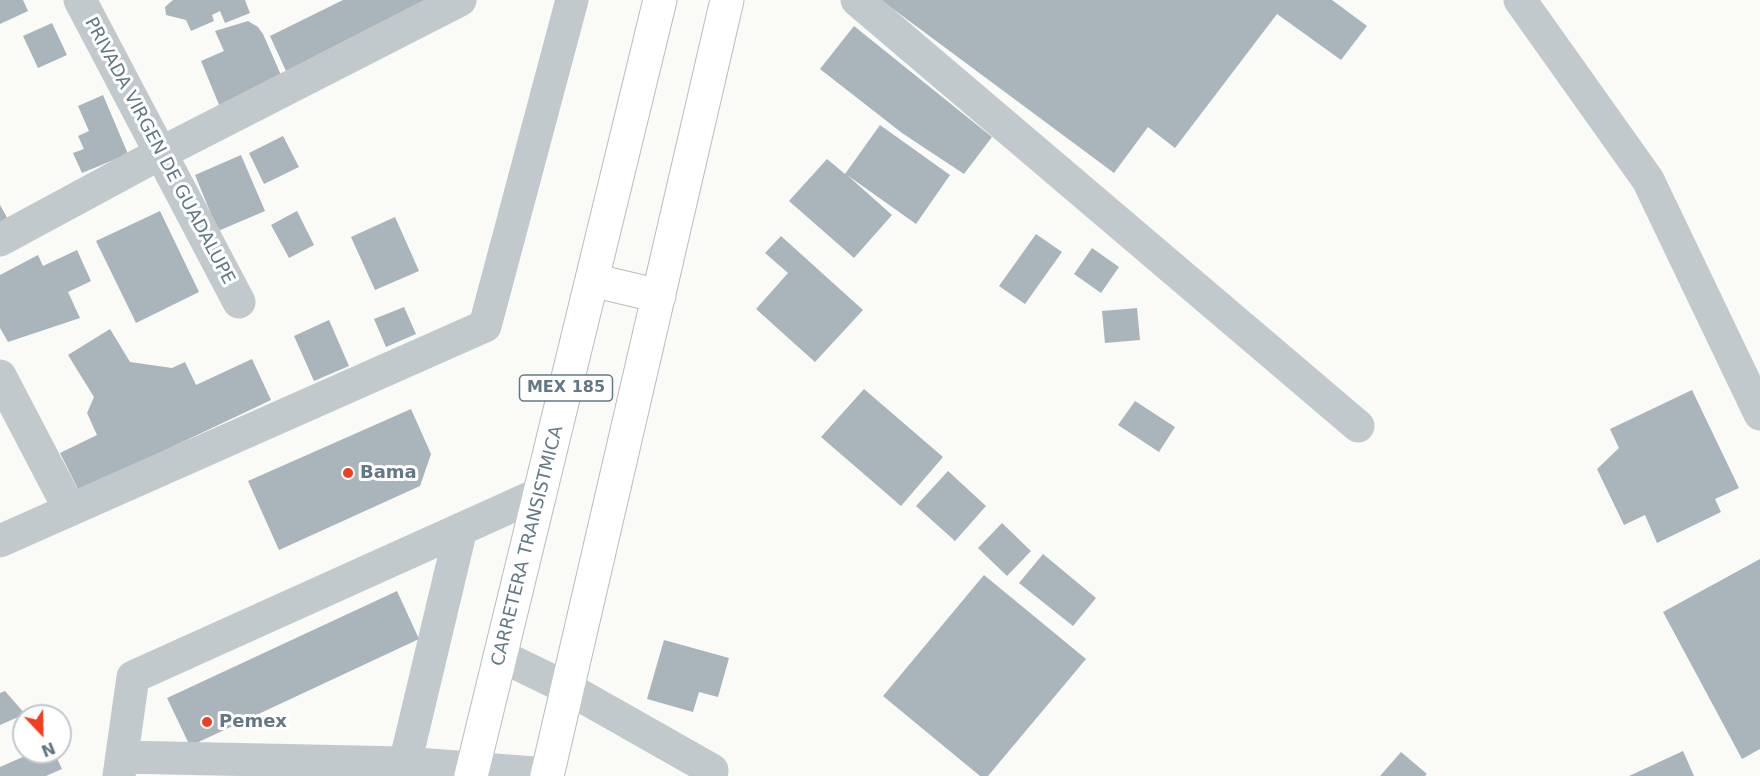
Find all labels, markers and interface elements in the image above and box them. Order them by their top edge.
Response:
street label: PRIVADA VIRGEN DE GUADALUPE [79,14,239,288]
road number: MEX 185 [520,375,612,401]
street label: CARRETERA TRANSISTMICA [488,424,568,668]
place label: Bama [360,462,417,484]
marker: Bama [341,466,355,480]
north arrow [12,704,72,764]
place label: Pemex [219,711,287,733]
marker: Pemex [200,715,214,729]
text: N [38,738,58,761]

